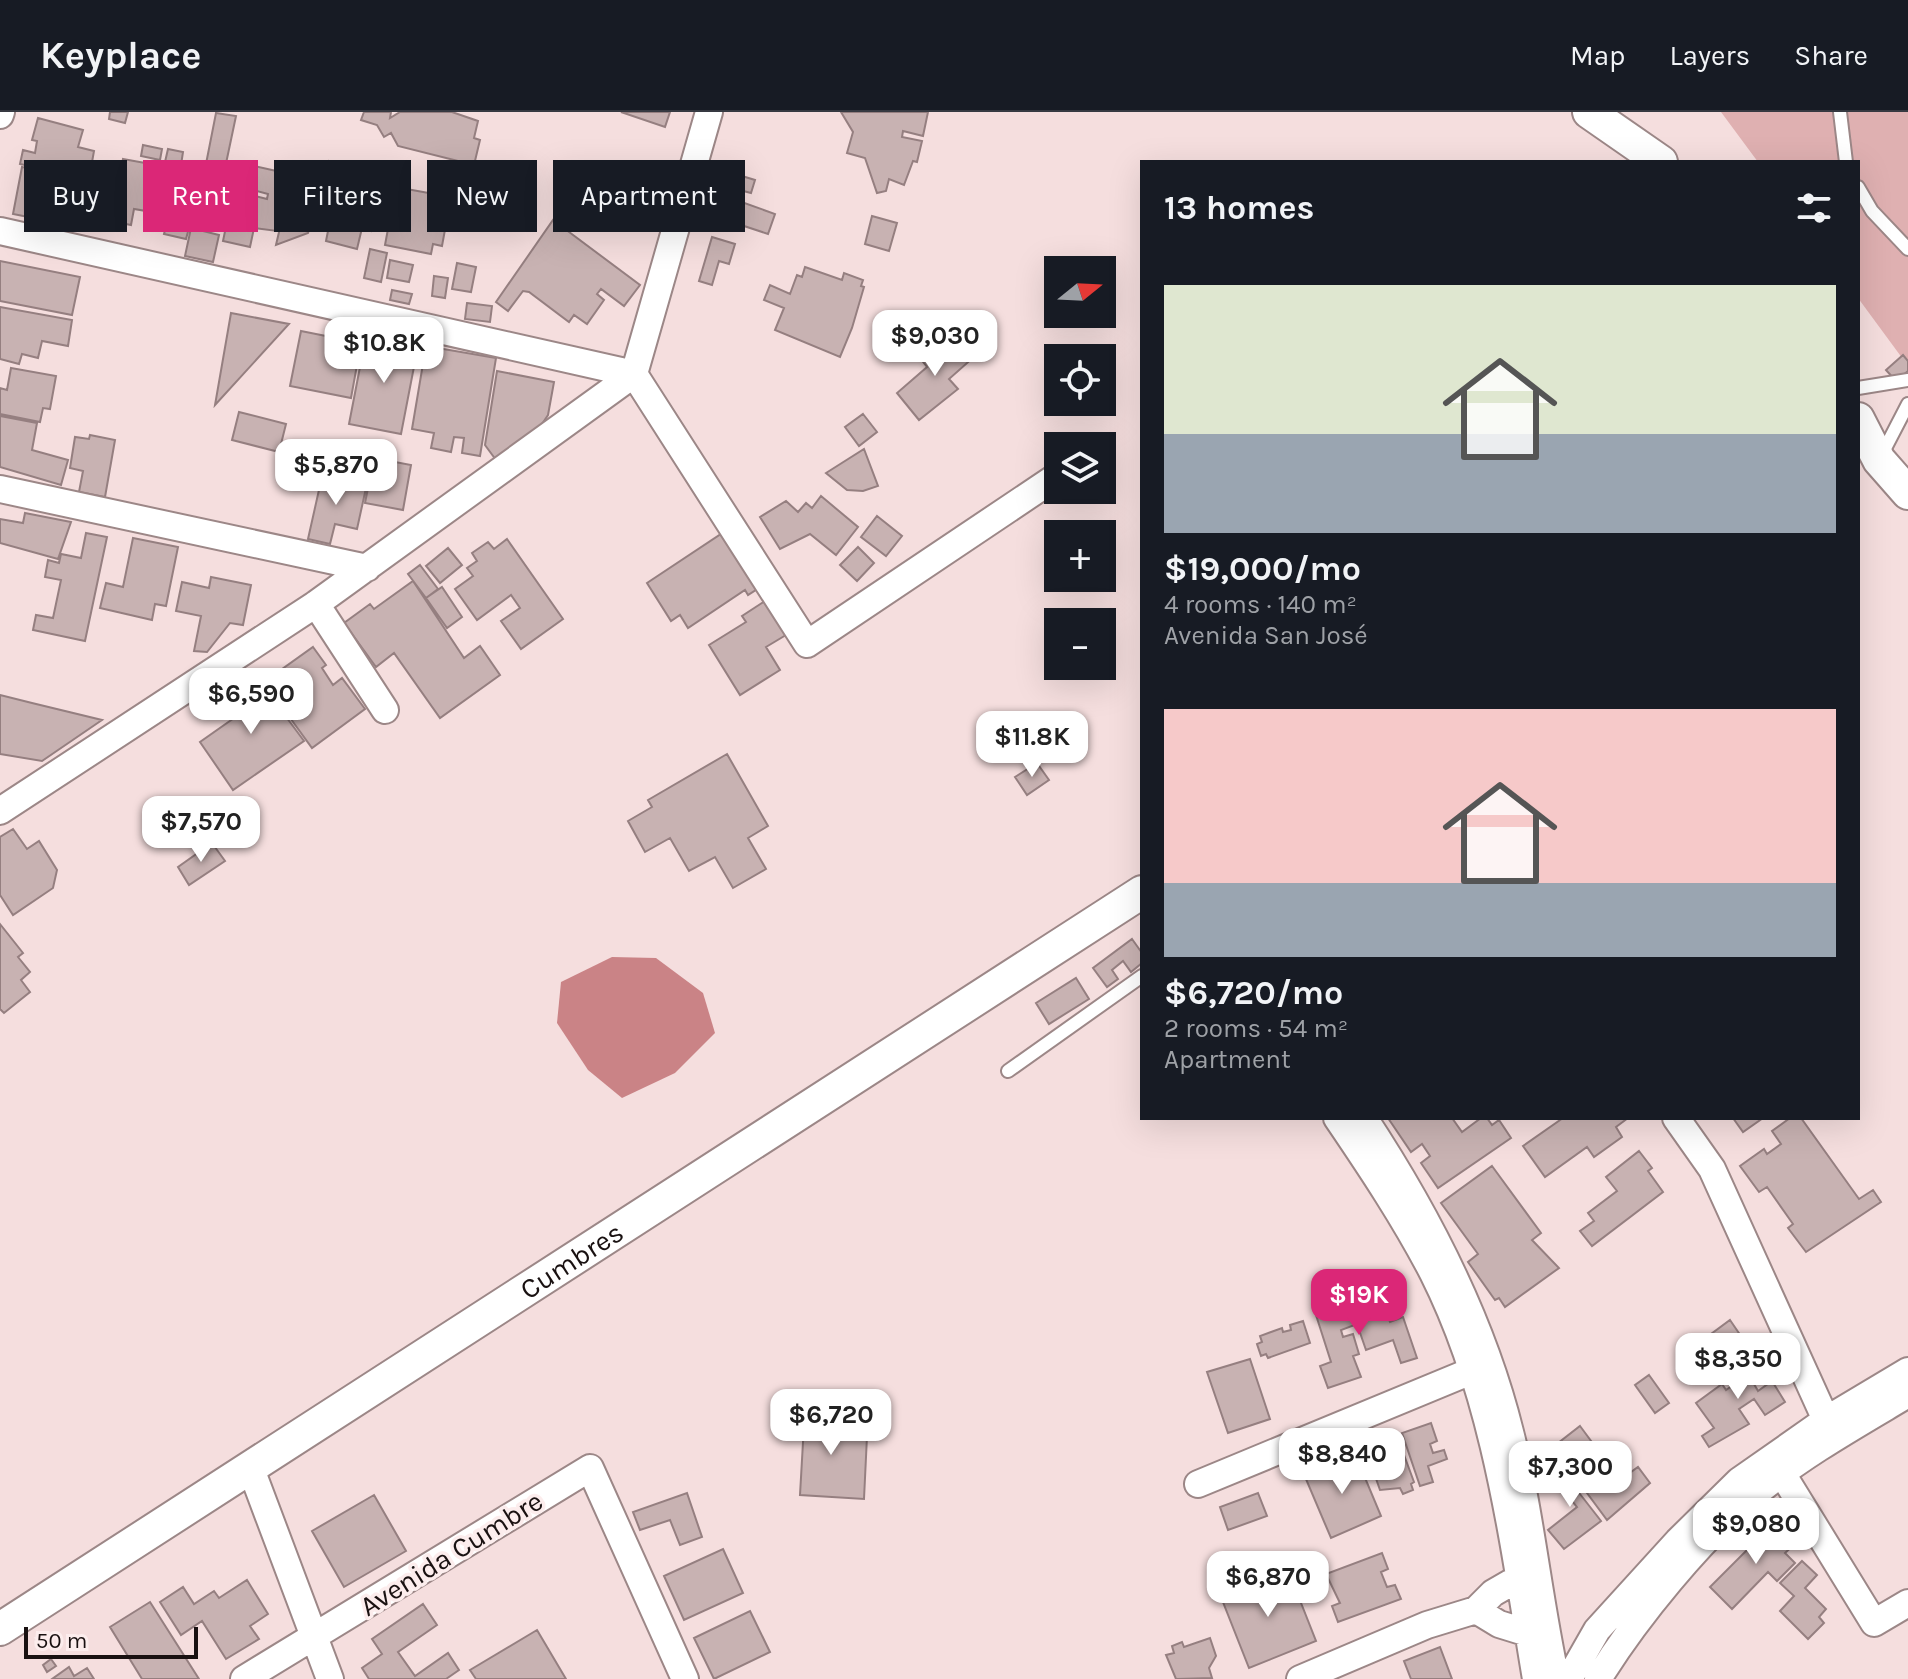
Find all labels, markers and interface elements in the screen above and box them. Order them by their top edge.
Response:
text: Keyplace [40,33,201,78]
text: Map [1570,39,1625,72]
text: Layers [1669,39,1750,72]
text: Share [1794,39,1868,72]
chip: Buy [24,160,127,232]
chip: Rent [143,160,258,232]
chip: Filters [274,160,411,232]
chip: New [427,160,537,232]
chip: Apartment [553,160,745,232]
icon: filters [1792,186,1836,230]
text: 13 homes [1164,188,1315,228]
north arrow [1044,256,1116,328]
map controls [1044,256,1116,680]
pin: $9,030 [870,310,1000,378]
pin: $10.8K [319,317,449,385]
text: $9,030 [890,320,980,351]
text: $10.8K [342,327,426,358]
icon: home [1428,337,1572,481]
button: locate [1044,344,1116,416]
button: layers [1044,432,1116,504]
pin: $5,870 [271,439,401,507]
text: $5,870 [293,449,379,480]
button: + [1044,520,1116,592]
text: $19,000/mo [1164,549,1361,589]
text: 4 rooms · 140 m² [1164,589,1357,620]
button: − [1044,608,1116,680]
text: Avenida San José [1164,620,1368,651]
pin: $6,590 [186,668,316,736]
text: $6,590 [207,678,295,709]
pin: $11.8K [967,711,1097,779]
text: $11.8K [994,721,1070,752]
icon: home [1428,761,1572,905]
pin: $7,570 [136,796,266,864]
text: $7,570 [160,806,242,837]
text: $6,720/mo [1164,973,1343,1013]
text: 2 rooms · 54 m² [1164,1013,1348,1044]
text: Apartment [1164,1044,1291,1075]
street label: Cumbres [514,1215,629,1306]
pin: $19K [1312,1269,1406,1337]
text: $19K [1329,1279,1389,1310]
pin: $8,350 [1673,1333,1803,1401]
text: $8,350 [1693,1343,1783,1374]
pin: $6,720 [766,1389,896,1457]
text: $6,720 [788,1399,874,1430]
pin: $8,840 [1277,1428,1407,1496]
text: $8,840 [1297,1438,1387,1469]
pin: $7,300 [1505,1441,1635,1509]
text: $7,300 [1527,1451,1613,1482]
street label: Avenida Cumbre [354,1484,549,1623]
pin: $9,080 [1691,1498,1821,1566]
text: $9,080 [1711,1508,1801,1539]
pin: $6,870 [1203,1551,1333,1619]
text: $6,870 [1225,1561,1311,1592]
scale bar [24,1623,198,1659]
text: 50 m [36,1628,87,1654]

